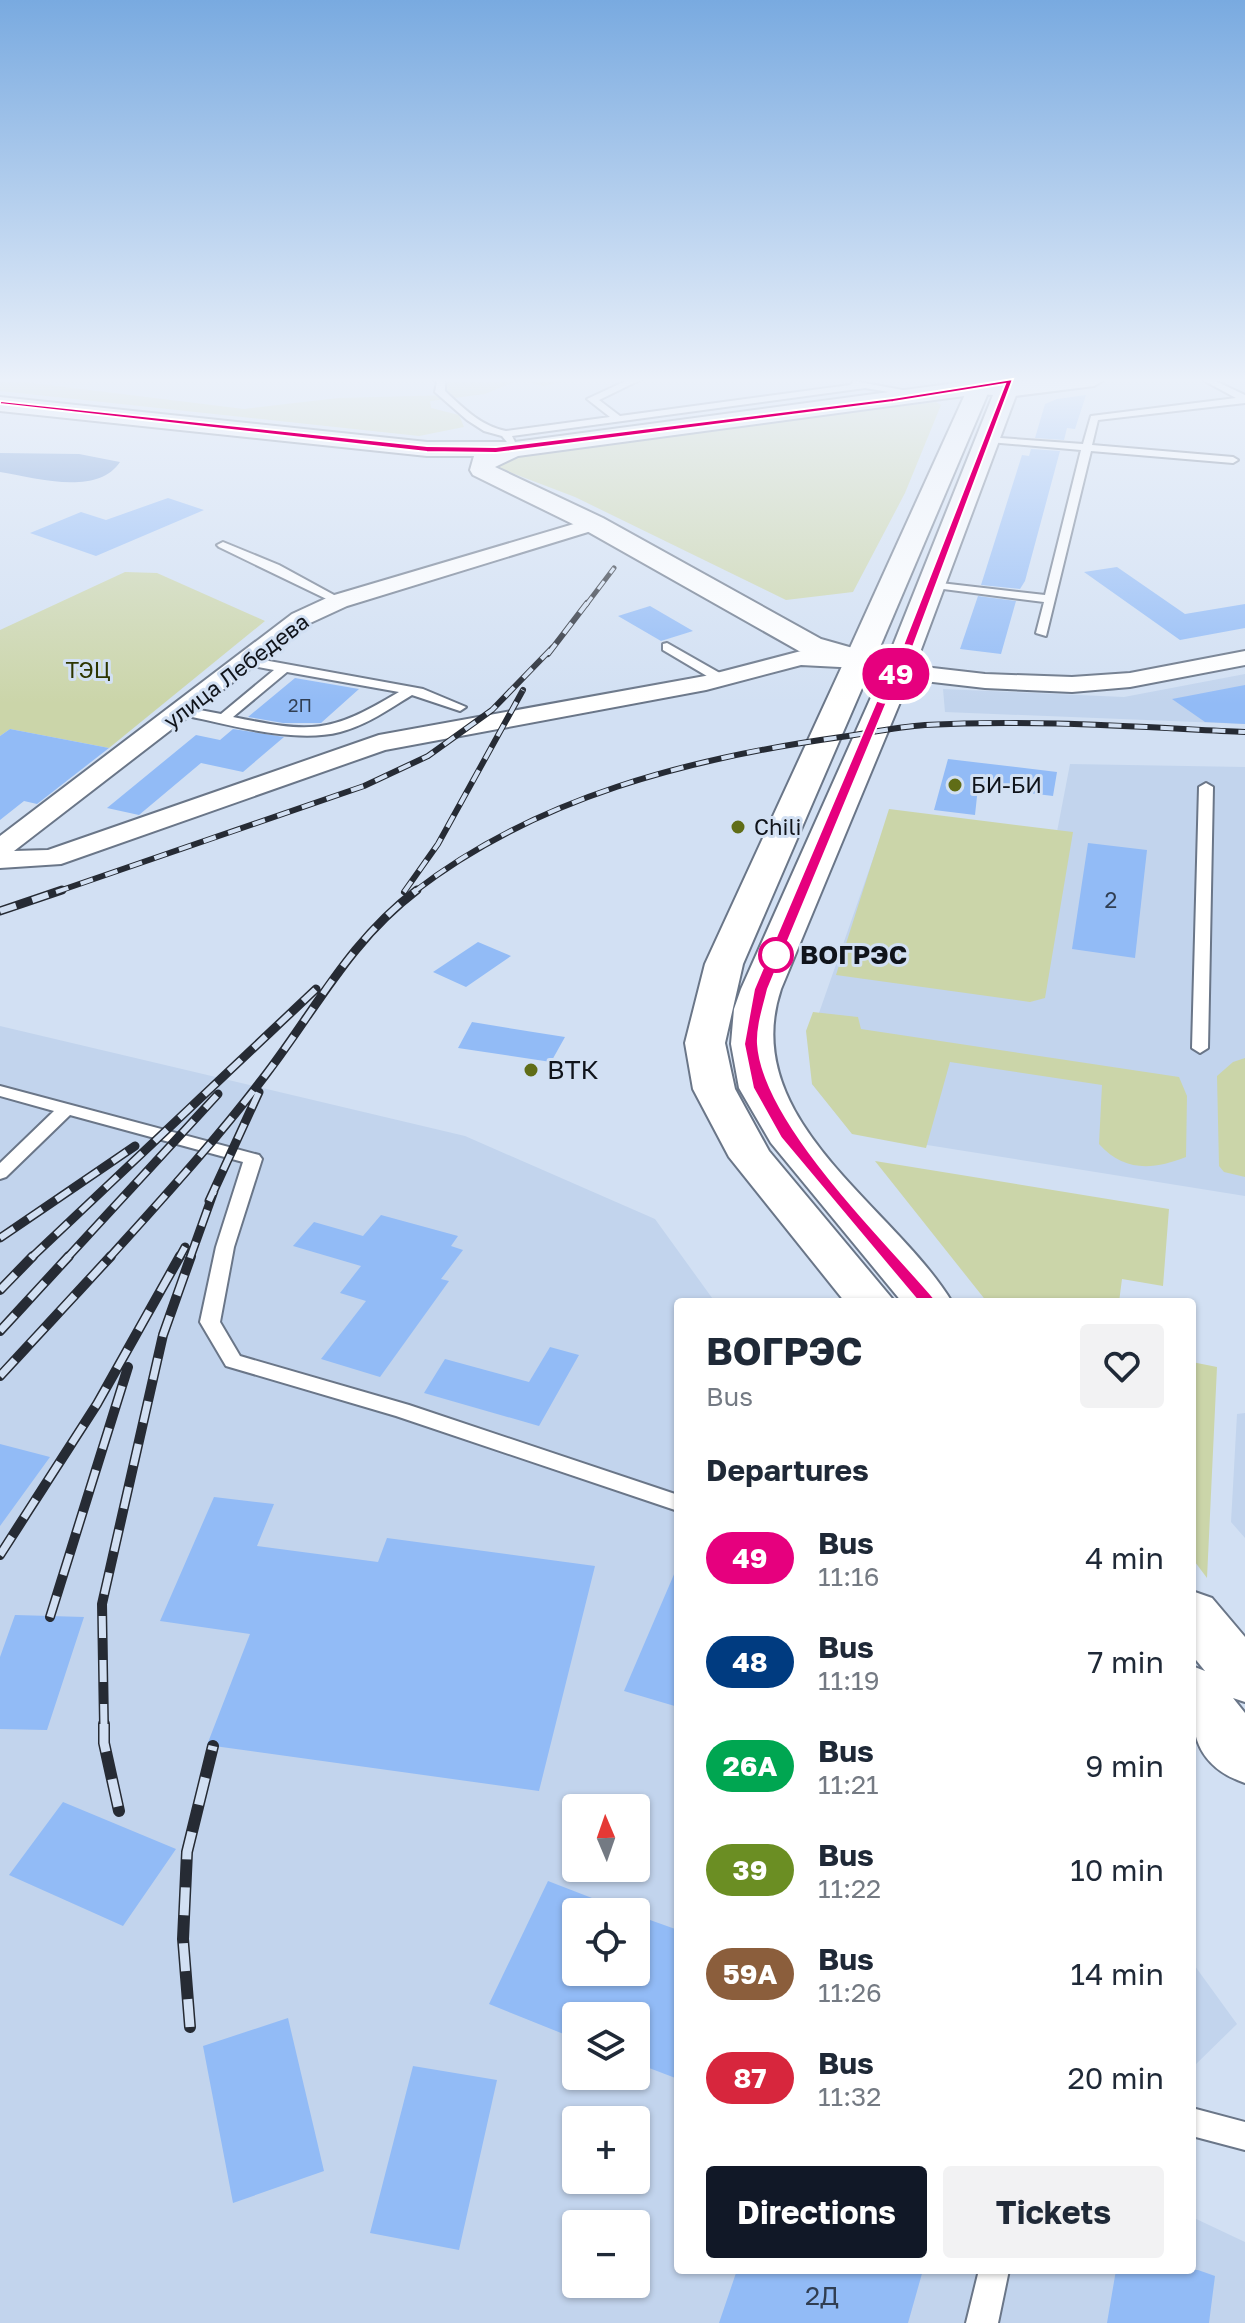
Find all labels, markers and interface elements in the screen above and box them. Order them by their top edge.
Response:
street label: улица Лебедева [158,607,314,734]
line badge: 49 [860,648,932,700]
park label: ТЭЦ [66,656,111,683]
text: 49 [878,657,914,690]
house number: 2П [288,694,312,716]
place label: БИ-БИ [971,771,1042,798]
marker: БИ-БИ [946,776,964,794]
place label: Chili [754,813,801,840]
marker: Chili [729,818,747,836]
house number: 2 [1105,886,1117,913]
marker: ВОГРЭС [759,938,793,972]
place label: ВОГРЭС [800,939,907,970]
place label: ВТК [547,1054,599,1085]
marker: ВТК [522,1061,540,1079]
button: heart [1080,1324,1164,1408]
text: ВОГРЭС [706,1328,863,1373]
text: Bus [706,1381,753,1412]
text: Departures [706,1452,869,1488]
text: Bus [818,1525,874,1561]
text: 4 min [1085,1540,1164,1576]
text: 49 [732,1541,768,1574]
text: 11:16 [818,1561,879,1592]
text: Bus [818,1629,874,1665]
text: 7 min [1088,1644,1164,1680]
text: 48 [732,1645,768,1678]
text: 11:19 [818,1665,879,1696]
text: Bus [818,1733,874,1769]
text: 9 min [1085,1748,1164,1784]
text: 26А [723,1749,777,1782]
text: 11:21 [818,1769,879,1800]
north arrow [562,1794,650,1882]
map controls [562,1794,650,2298]
text: Bus [818,1837,874,1873]
text: 10 min [1070,1852,1164,1888]
text: 39 [733,1853,767,1886]
text: 11:22 [818,1873,881,1904]
button: locate [562,1898,650,1986]
text: Bus [818,1941,874,1977]
text: 14 min [1071,1956,1164,1992]
text: 59А [723,1957,777,1990]
text: 11:26 [818,1977,882,2008]
button: layers [562,2002,650,2090]
text: Bus [818,2045,874,2081]
text: 20 min [1067,2060,1164,2096]
text: 87 [733,2061,767,2094]
text: 11:32 [818,2081,881,2112]
button: + [562,2106,650,2194]
button: Directions [706,2166,927,2258]
button: Tickets [943,2166,1164,2258]
button: − [562,2210,650,2298]
house number: 2Д [805,2280,839,2311]

